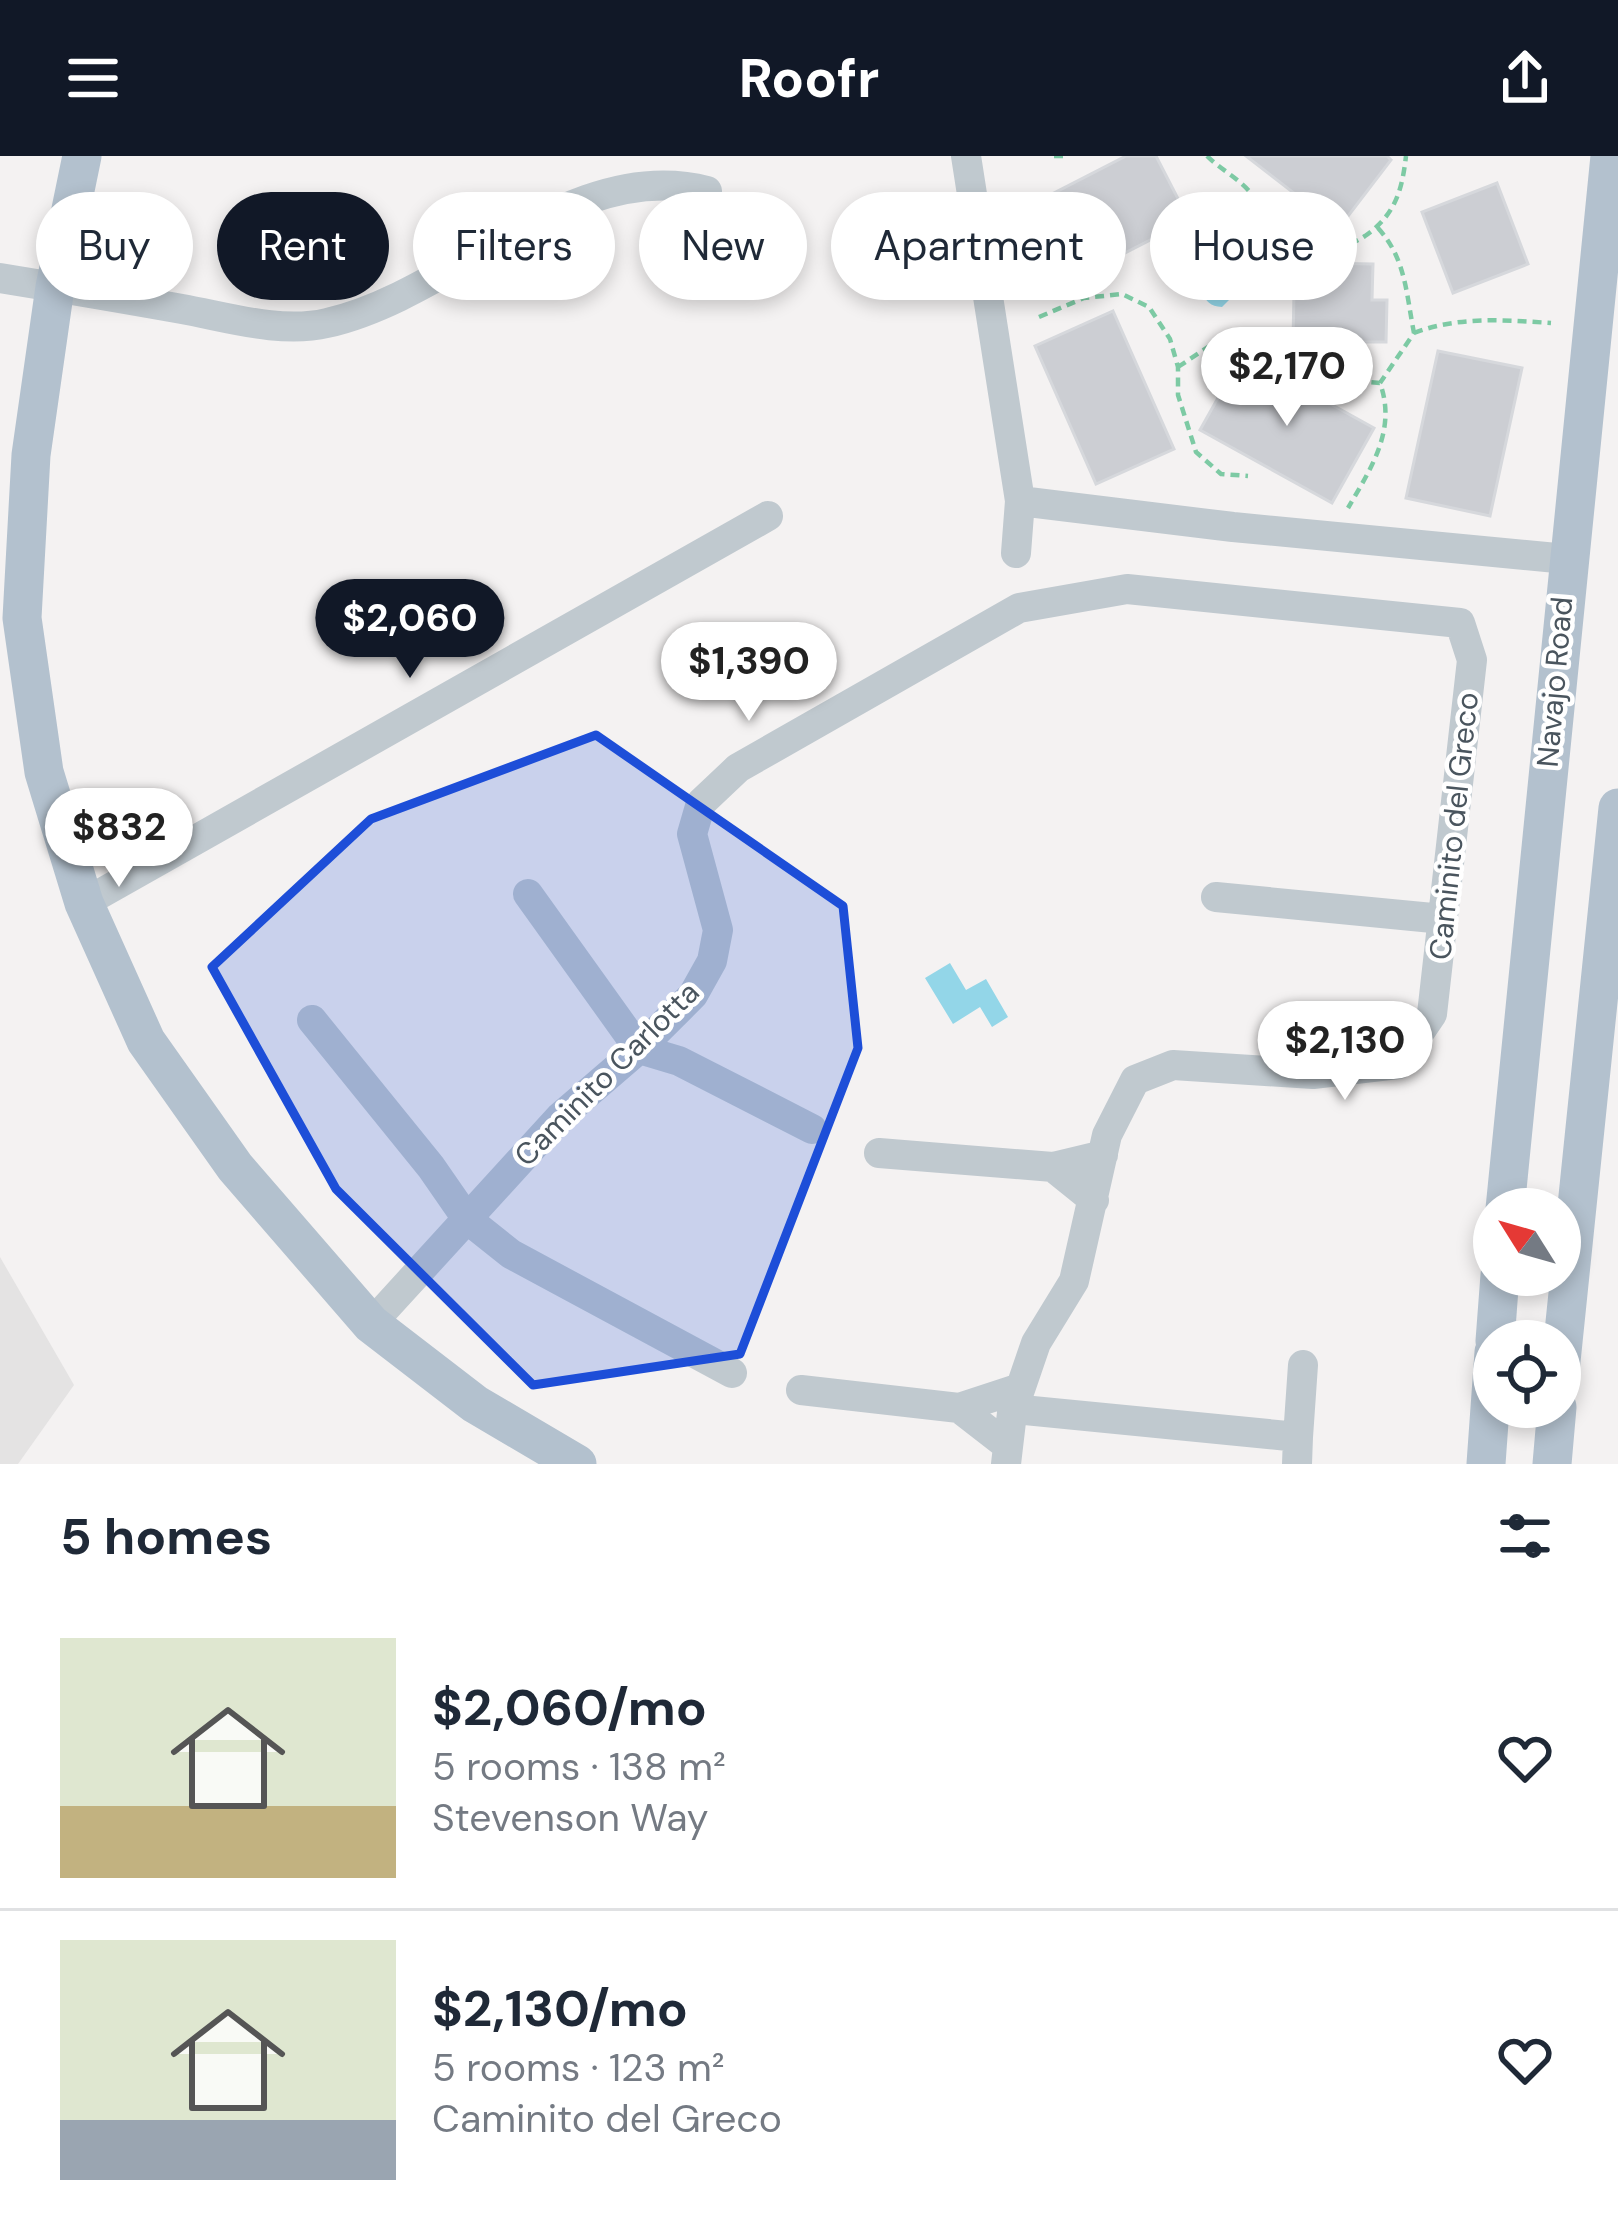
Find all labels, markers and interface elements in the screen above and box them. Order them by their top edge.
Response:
text: Roofr [739,43,879,114]
icon: menu [60,45,126,111]
icon: share [1492,45,1558,111]
chip: Buy [36,192,193,300]
chip: Rent [217,192,389,300]
chip: Filters [413,192,615,300]
chip: New [639,192,807,300]
chip: Apartment [831,192,1126,300]
chip: House [1150,192,1357,300]
pin: $2,170 [1189,327,1385,429]
text: $2,170 [1228,340,1346,391]
pin: $2,060 [312,579,508,681]
text: $2,060 [342,592,478,643]
street label: Navajo Road [1528,595,1581,769]
pin: $1,390 [651,622,847,724]
text: $1,390 [688,635,810,686]
street label: Caminito del Greco [1420,690,1487,962]
pin: $832 [48,788,190,890]
text: $832 [72,801,166,852]
street label: Caminito Carlotta [506,973,707,1174]
pin: $2,130 [1247,1001,1443,1103]
text: $2,130 [1285,1014,1405,1065]
north arrow [1473,1188,1581,1296]
map controls [1473,1188,1581,1428]
button: locate [1473,1320,1581,1428]
text: 5 homes [60,1503,272,1570]
icon: filters [1492,1503,1558,1569]
text: $2,060/mo [432,1674,707,1741]
icon: home [156,1686,300,1830]
icon: heart [1492,1725,1558,1791]
text: 5 rooms · 138 m² [432,1741,726,1792]
text: Stevenson Way [432,1792,708,1843]
text: $2,130/mo [432,1975,688,2042]
icon: home [156,1988,300,2132]
icon: heart [1492,2027,1558,2093]
text: 5 rooms · 123 m² [432,2042,725,2093]
text: Caminito del Greco [432,2093,782,2144]

